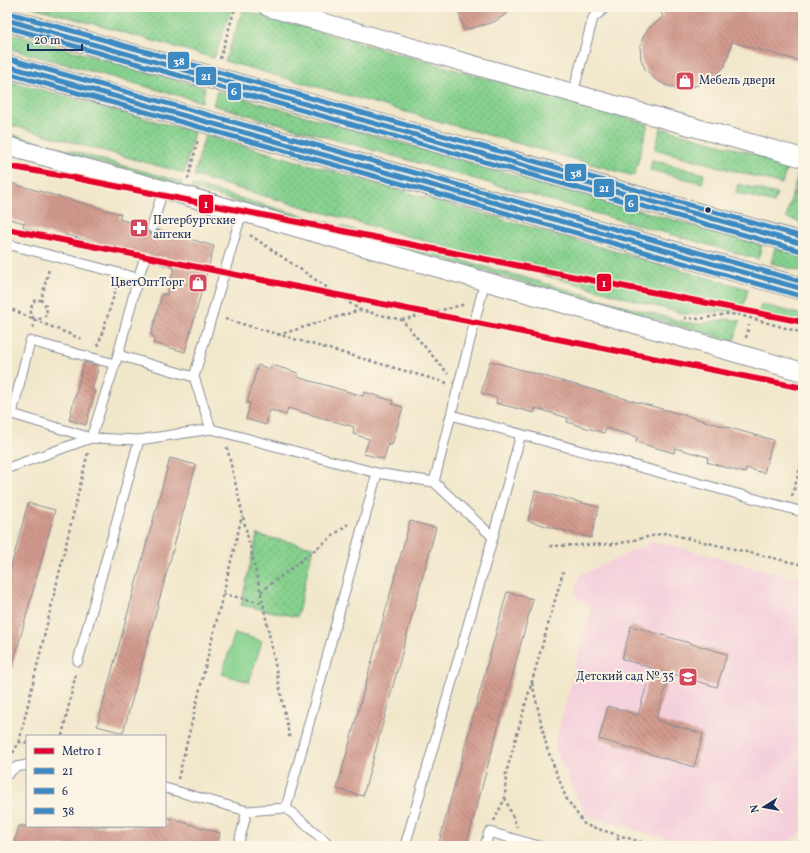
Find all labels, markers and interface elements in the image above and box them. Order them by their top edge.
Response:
scale bar [28,26,82,52]
text: 20 m [34,33,61,49]
line badge: 38 [167,51,190,70]
text: 38 [173,55,185,70]
line badge: 21 [195,66,217,86]
text: 21 [201,70,211,85]
shop icon: Мебель двери [674,70,696,92]
place label: Мебель двери [699,73,775,89]
line badge: 6 [227,82,242,101]
text: 6 [231,85,237,100]
line badge: 38 [564,163,587,182]
text: 38 [570,167,582,182]
line badge: 21 [593,178,615,198]
text: 21 [599,182,609,197]
line badge: 1 [198,194,214,214]
line badge: 6 [624,194,639,213]
text: 6 [628,197,634,212]
text: 1 [204,198,208,213]
unlabelled marker [703,205,713,215]
place label: Петербургские аптеки [153,213,236,243]
pharmacy icon: Петербургские аптеки [128,217,150,239]
shop icon: ЦветОптТорг [187,272,209,294]
line badge: 1 [596,273,612,292]
place label: ЦветОптТорг [110,275,185,291]
text: 1 [602,277,606,292]
school or university icon: Детский сад № 35 [677,666,699,688]
place label: Детский сад № 35 [576,669,674,685]
legend [26,735,166,827]
text: Metro 1 [62,744,101,760]
text: 21 [62,764,73,780]
text: 6 [62,784,68,800]
north arrow [744,787,784,827]
text: N [748,803,764,814]
text: 38 [62,804,74,820]

